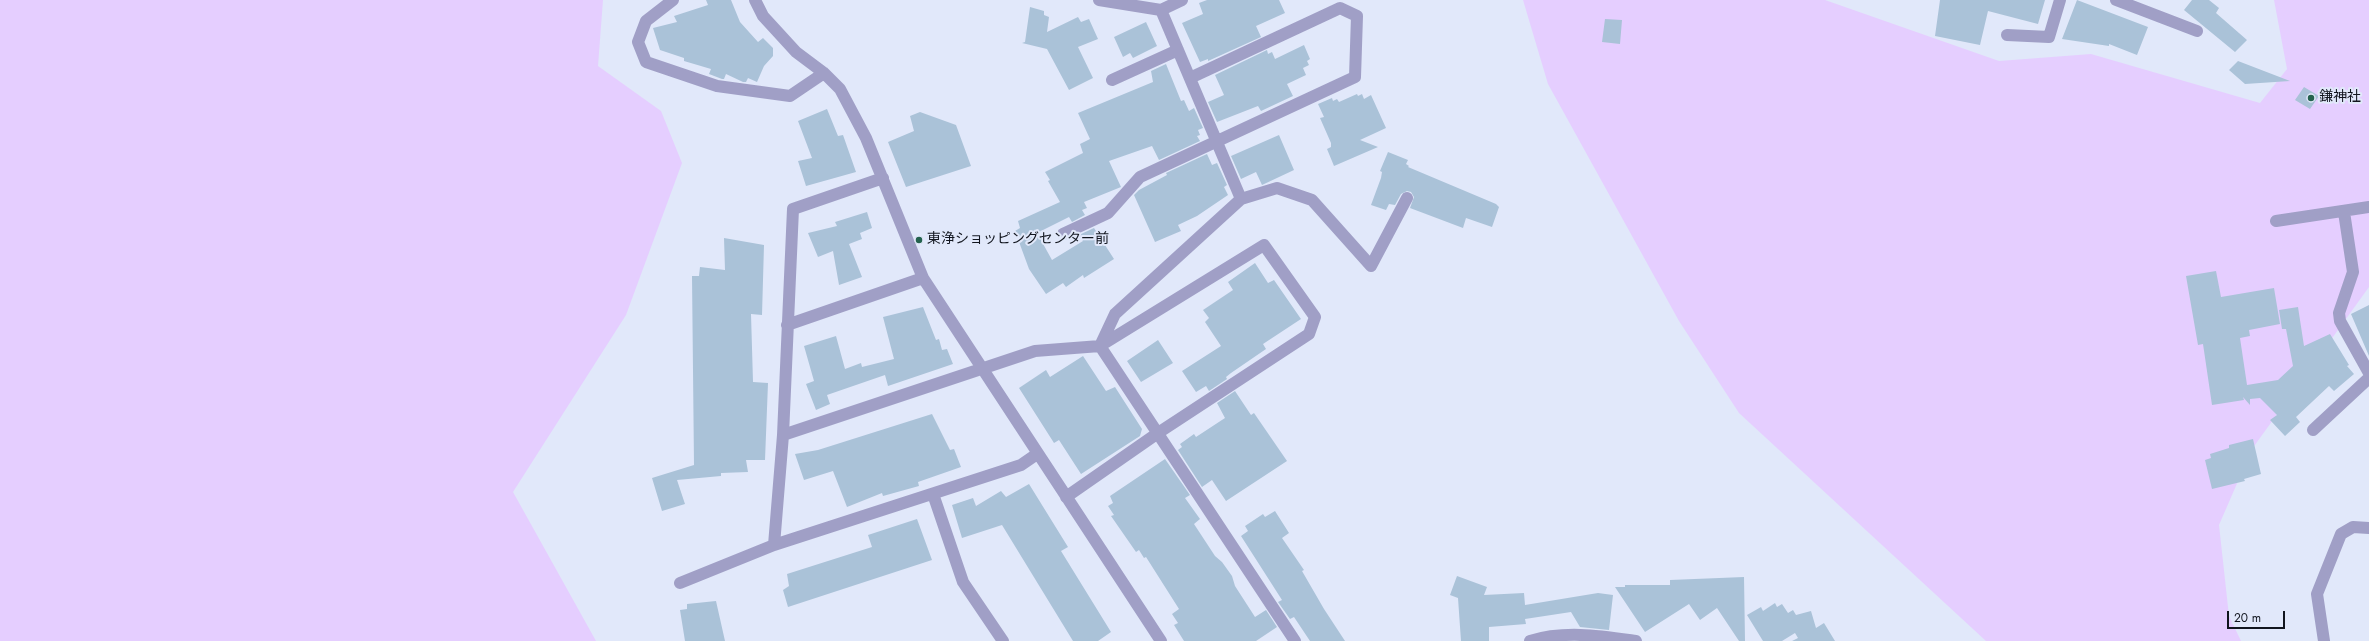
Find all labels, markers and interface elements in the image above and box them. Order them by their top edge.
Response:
place label: 鎌神社 [2319,90,2361,106]
marker: 鎌神社 [2306,93,2316,103]
place label: 東浄ショッピングセンター前 [927,232,1109,248]
marker: 東浄ショッピングセンター前 [914,235,924,245]
scale bar [2229,603,2287,629]
text: 20 m [2234,609,2261,627]

